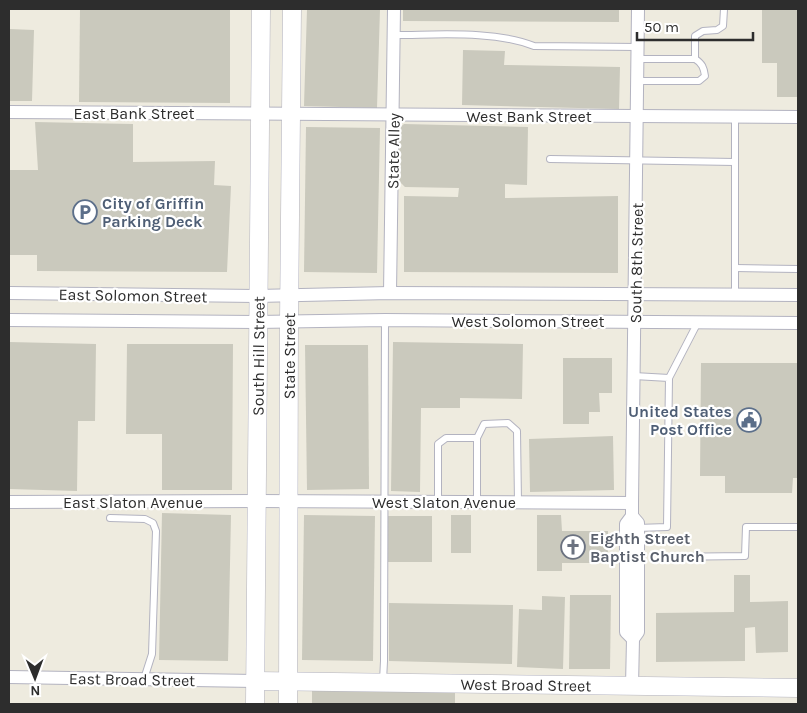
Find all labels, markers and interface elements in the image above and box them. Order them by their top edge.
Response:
scale bar [637,10,753,42]
text: 50 m [644,18,679,36]
street label: East Bank Street [73,104,195,123]
street label: West Bank Street [466,107,592,126]
street label: State Alley [383,112,404,189]
place label: City of Griffin Parking Deck [102,194,204,231]
parking icon: City of Griffin Parking Deck [72,199,98,225]
street label: South 8th Street [626,202,647,324]
street label: East Solomon Street [58,285,208,306]
street label: South Hill Street [248,296,269,416]
street label: West Solomon Street [452,312,604,331]
street label: State Street [280,313,299,399]
place label: United States Post Office [628,402,732,439]
public building icon: United States Post Office [736,407,762,433]
street label: East Slaton Avenue [63,493,203,512]
street label: West Slaton Avenue [372,493,516,512]
place label: Eighth Street Baptist Church [590,529,705,566]
church icon: Eighth Street Baptist Church [560,534,586,560]
north arrow [10,653,60,703]
street label: East Broad Street [69,669,195,690]
street label: West Broad Street [460,675,592,695]
text: N [30,682,40,699]

